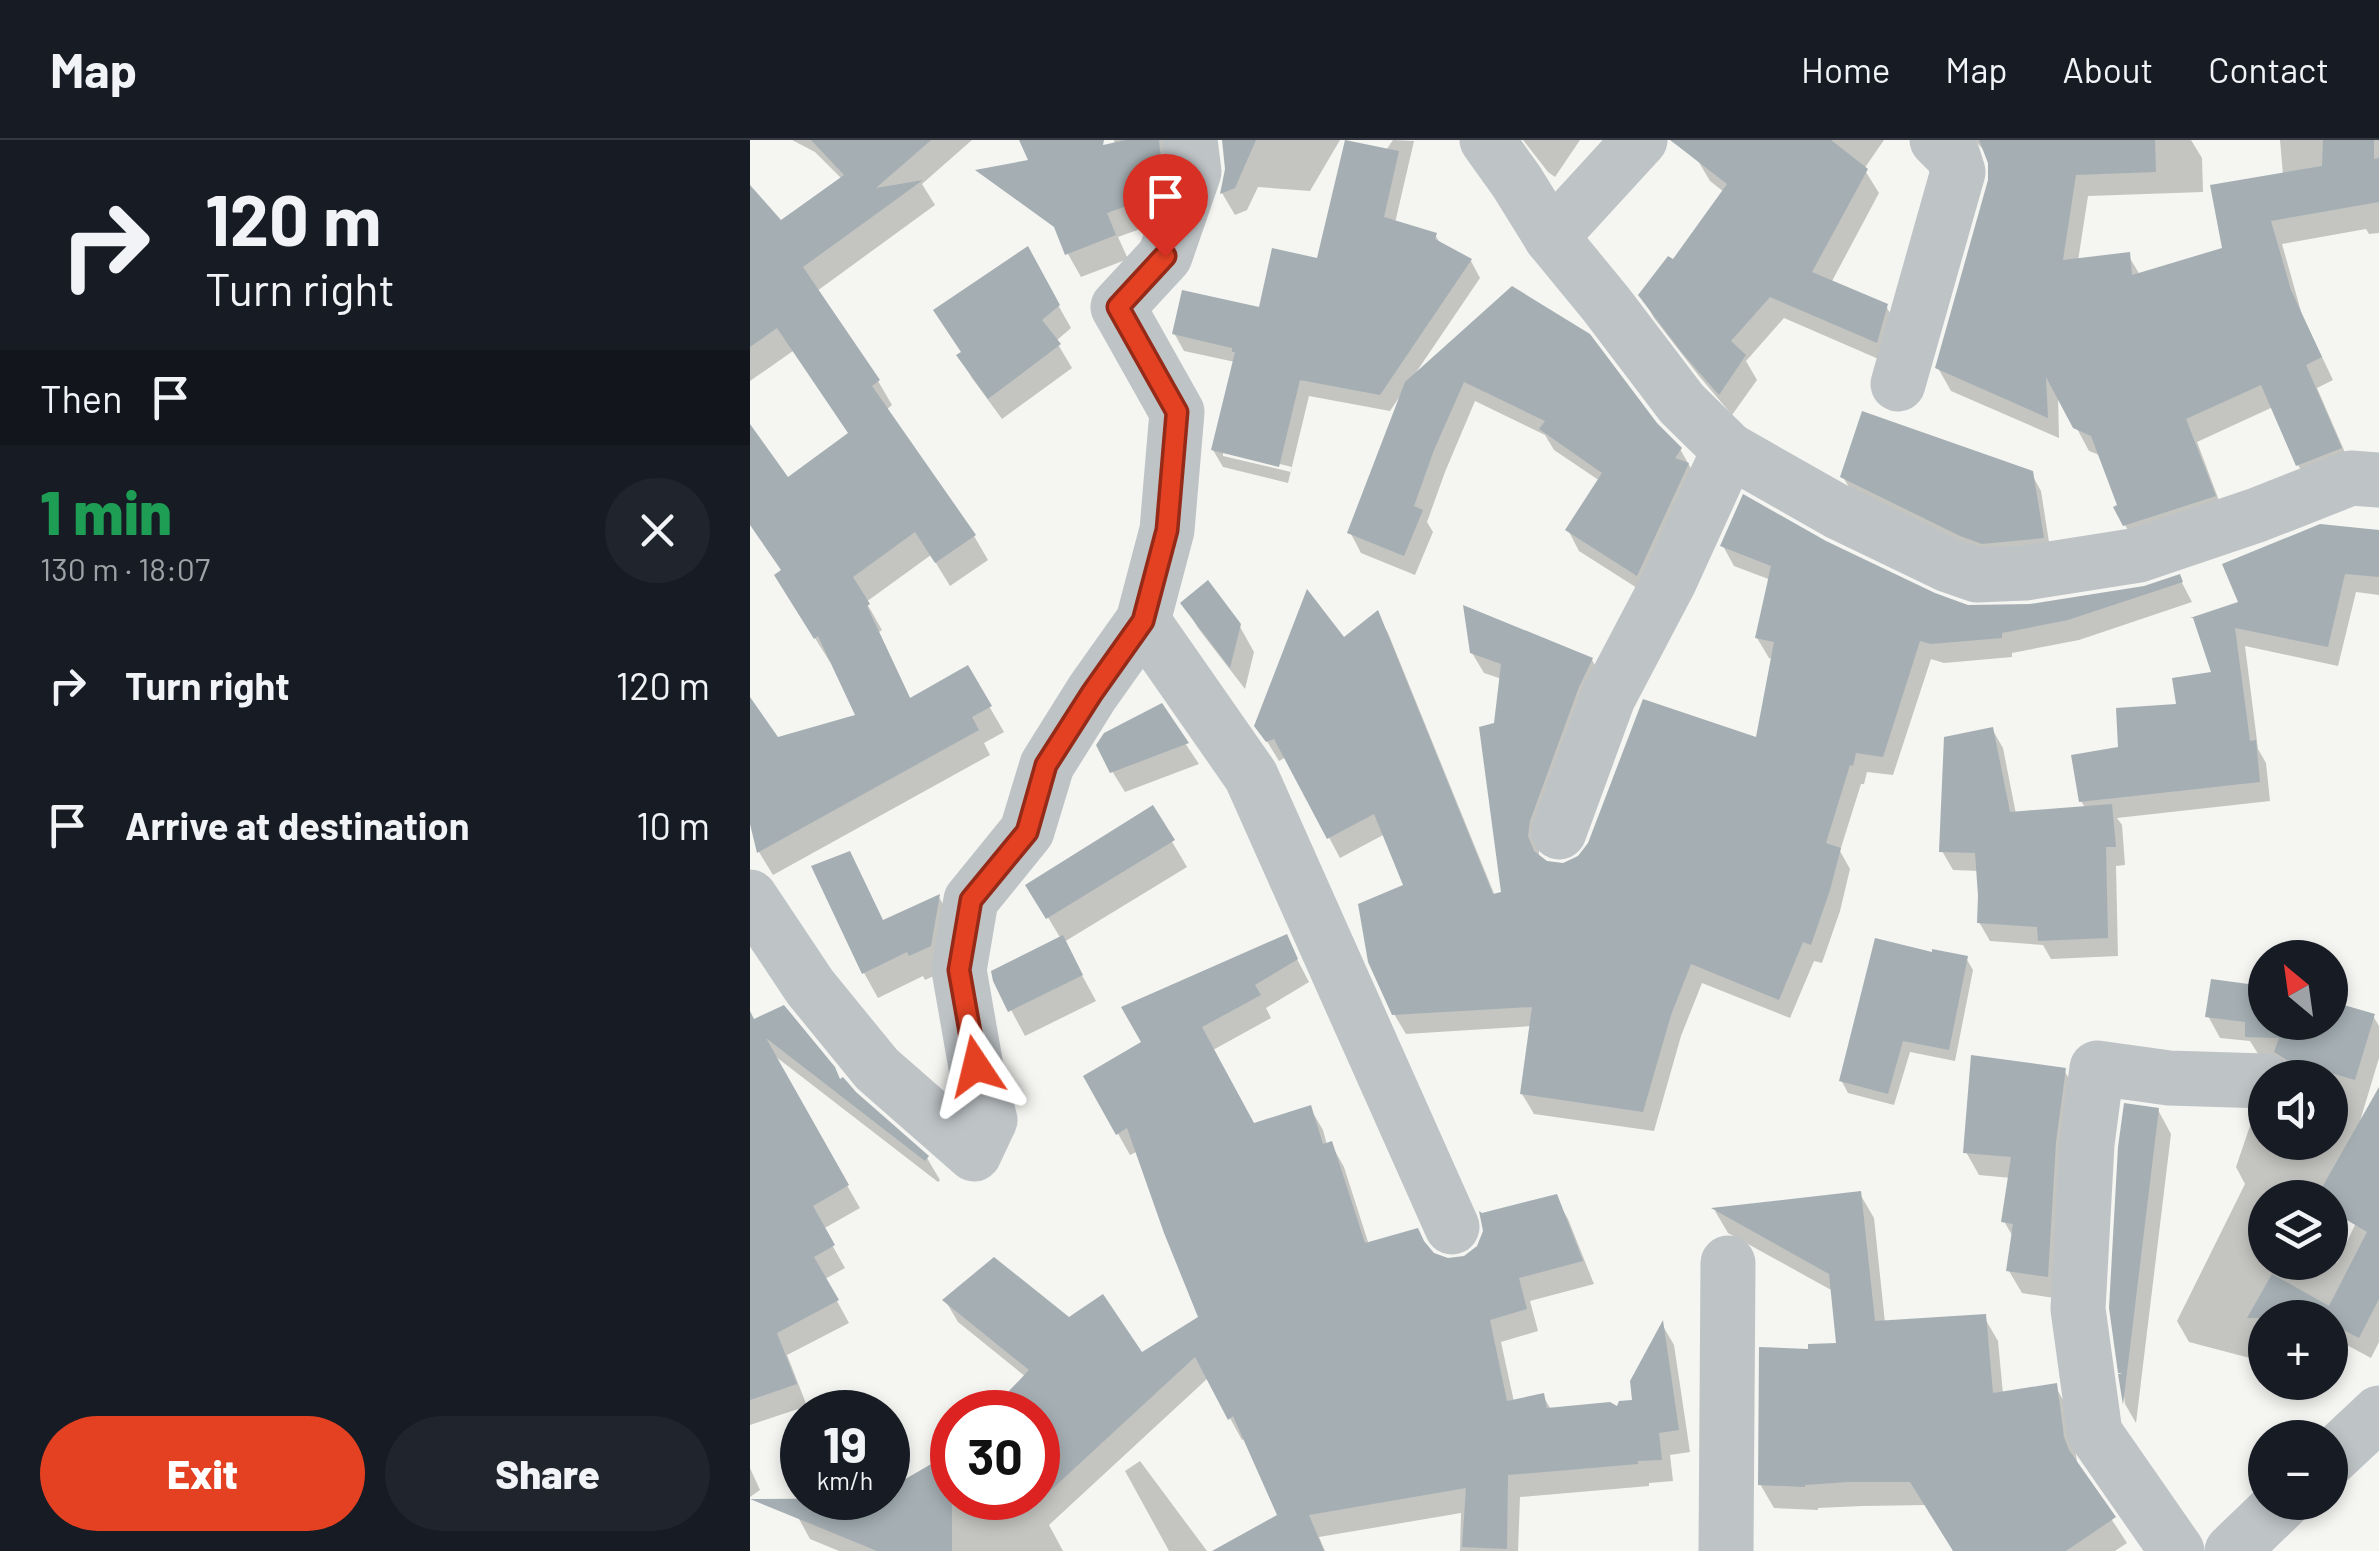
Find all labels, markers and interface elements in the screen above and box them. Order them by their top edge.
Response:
text: Map [50,40,137,98]
text: Home [1801,48,1890,90]
text: Map [1945,48,2008,90]
text: About [2063,48,2153,90]
text: Contact [2208,48,2329,90]
pin [1123,154,1208,257]
icon: arrive [1138,169,1193,224]
text: 120 m [205,176,381,260]
icon: right [40,180,170,310]
text: Turn right [205,261,395,315]
icon: arrive [143,370,198,425]
text: Then [40,375,123,421]
text: 1 min [40,475,172,547]
button: close [605,478,710,583]
text: 130 m · 18:07 [40,549,210,587]
icon: right [40,658,95,713]
text: Turn right [125,662,290,708]
text: 120 m [616,662,710,708]
icon: arrive [40,798,95,853]
text: Arrive at destination [125,802,470,848]
text: 10 m [636,802,710,848]
north arrow [2248,940,2348,1040]
map controls [2248,940,2348,1520]
position arrow [924,1014,1028,1118]
button: sound [2248,1060,2348,1160]
button: layers [2248,1180,2348,1280]
button: + [2248,1300,2348,1400]
speed limit sign: 30 [930,1390,1060,1520]
text: 19 [823,1413,867,1473]
button: Exit [40,1416,365,1531]
button: Share [385,1416,710,1531]
button: − [2248,1420,2348,1520]
text: km/h [817,1465,873,1495]

